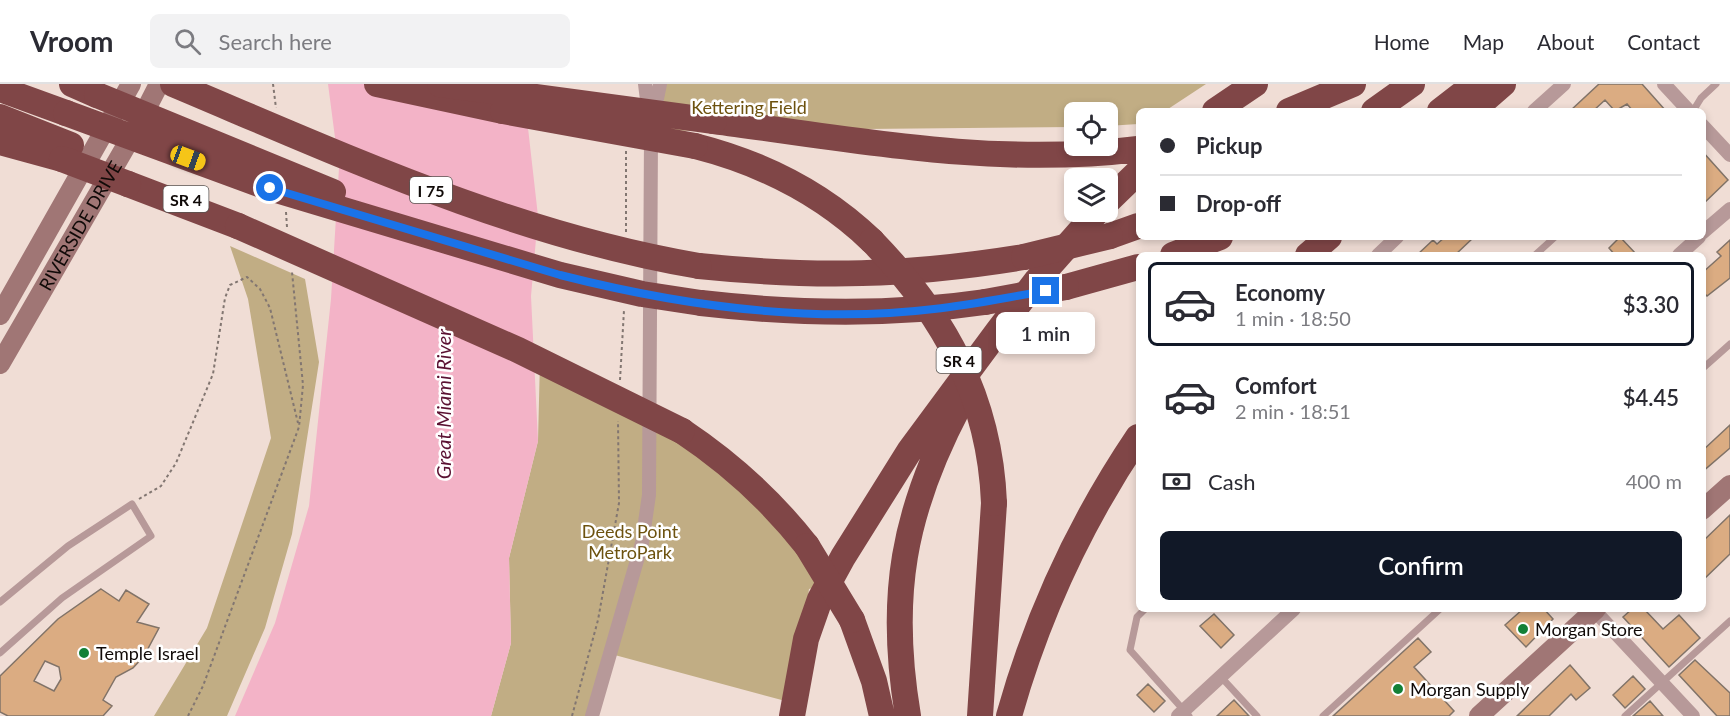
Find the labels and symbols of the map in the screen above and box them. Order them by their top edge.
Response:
park label: Kettering Field [691,96,807,118]
car [168,143,208,173]
street label: RIVERSIDE DRIVE [34,157,126,294]
route start [256,174,283,201]
road number: I 75 [410,177,452,203]
road number: SR 4 [164,186,208,212]
route end [1032,277,1059,304]
callout: 1 min [996,312,1096,354]
water label: Great Miami River [431,328,455,479]
road number: SR 4 [936,347,982,373]
park label: Deeds Point MetroPark [582,520,679,563]
place label: Morgan Store [1535,618,1643,640]
marker: Morgan Store [1516,622,1530,636]
place label: Temple Israel [96,642,199,664]
marker: Temple Israel [77,646,91,660]
place label: Morgan Supply [1410,678,1530,700]
marker: Morgan Supply [1391,682,1405,696]

